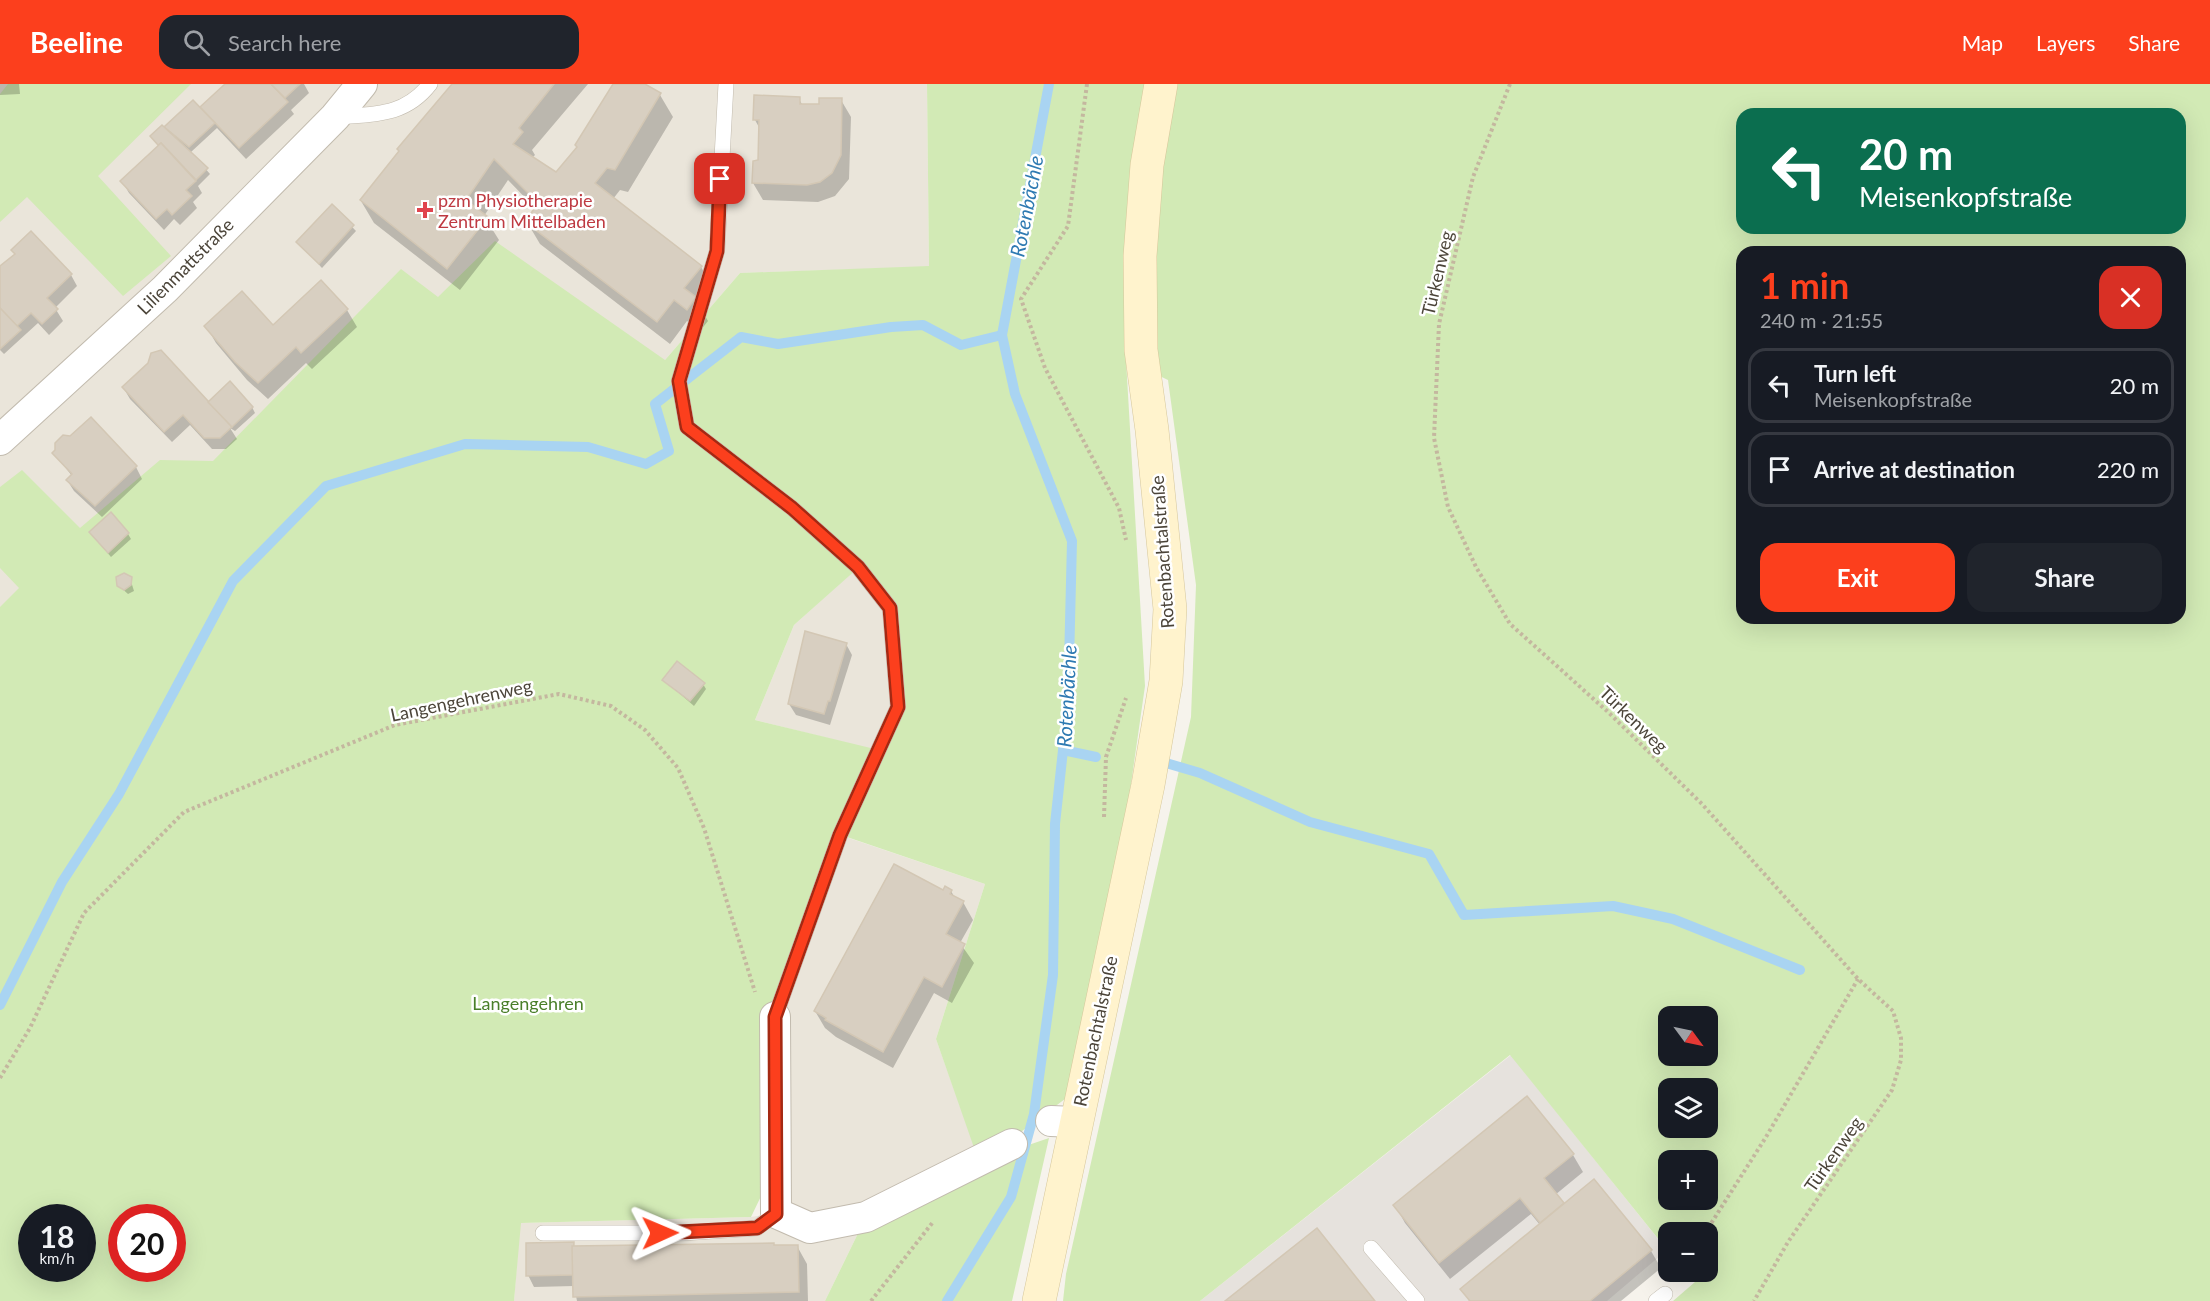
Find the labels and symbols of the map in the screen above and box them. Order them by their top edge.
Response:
pin [694,153,745,204]
water label: Rotenbächle [1004,153,1048,259]
place label: pzm Physiotherapie Zentrum Mittelbaden [438,189,606,232]
marker: pzm Physiotherapie Zentrum Mittelbaden [416,201,434,219]
street label: Lilienmattstraße [132,213,238,319]
street label: Türkenweg [1417,228,1457,318]
street label: Rotenbachtalstraße [1146,475,1178,629]
water label: Rotenbächle [1051,644,1081,748]
street label: Langengehrenweg [388,674,534,726]
street label: Türkenweg [1595,681,1673,757]
street label: Rotenbachtalstraße [1068,954,1122,1108]
park label: Langengehren [472,992,584,1014]
north arrow [1658,1006,1718,1066]
street label: Türkenweg [1799,1112,1867,1196]
position arrow [628,1201,692,1265]
speed limit sign: 20 [108,1204,186,1282]

